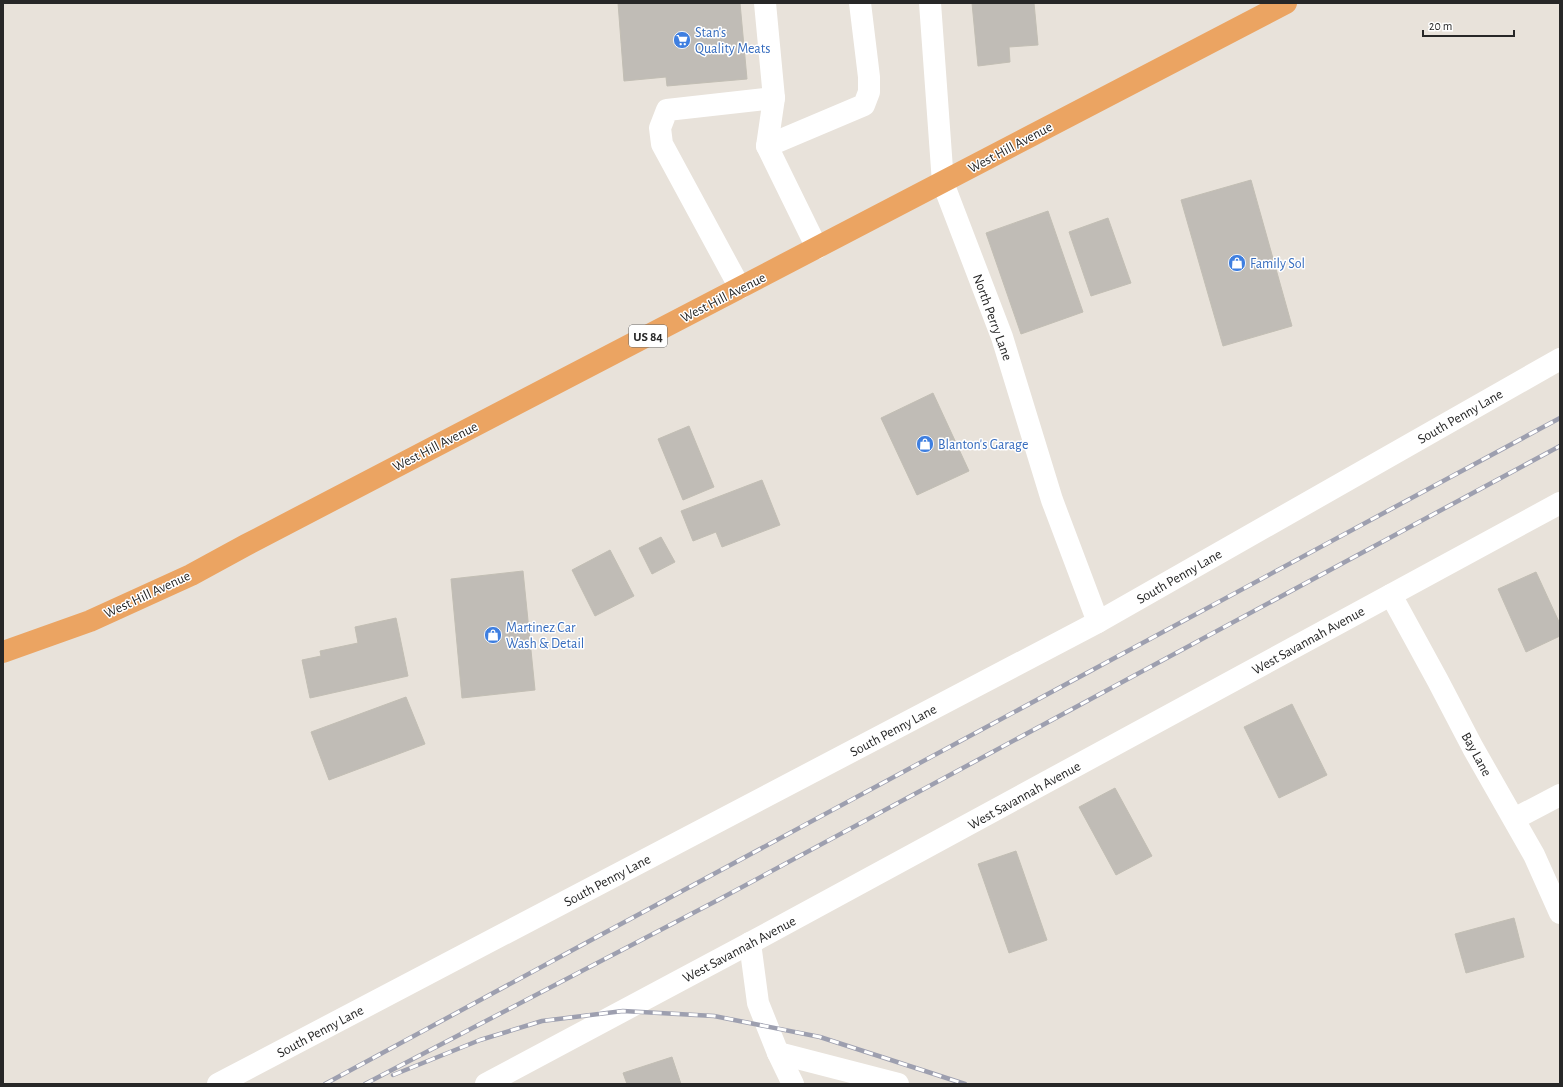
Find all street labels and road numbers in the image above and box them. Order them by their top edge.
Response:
street label: West Hill Avenue [966,120,1055,176]
street label: West Hill Avenue [679,270,768,325]
street label: North Perry Lane [970,272,1014,363]
road number: US 84 [629,325,667,347]
street label: South Penny Lane [1416,387,1505,447]
street label: West Hill Avenue [391,419,480,474]
street label: South Penny Lane [1135,547,1224,607]
street label: West Hill Avenue [102,569,193,621]
street label: West Savannah Avenue [1250,604,1367,678]
street label: South Penny Lane [848,702,939,760]
street label: Bay Lane [1458,730,1494,779]
street label: West Savannah Avenue [966,759,1083,833]
street label: South Penny Lane [562,852,653,910]
street label: West Savannah Avenue [681,914,798,986]
street label: South Penny Lane [275,1003,366,1061]

